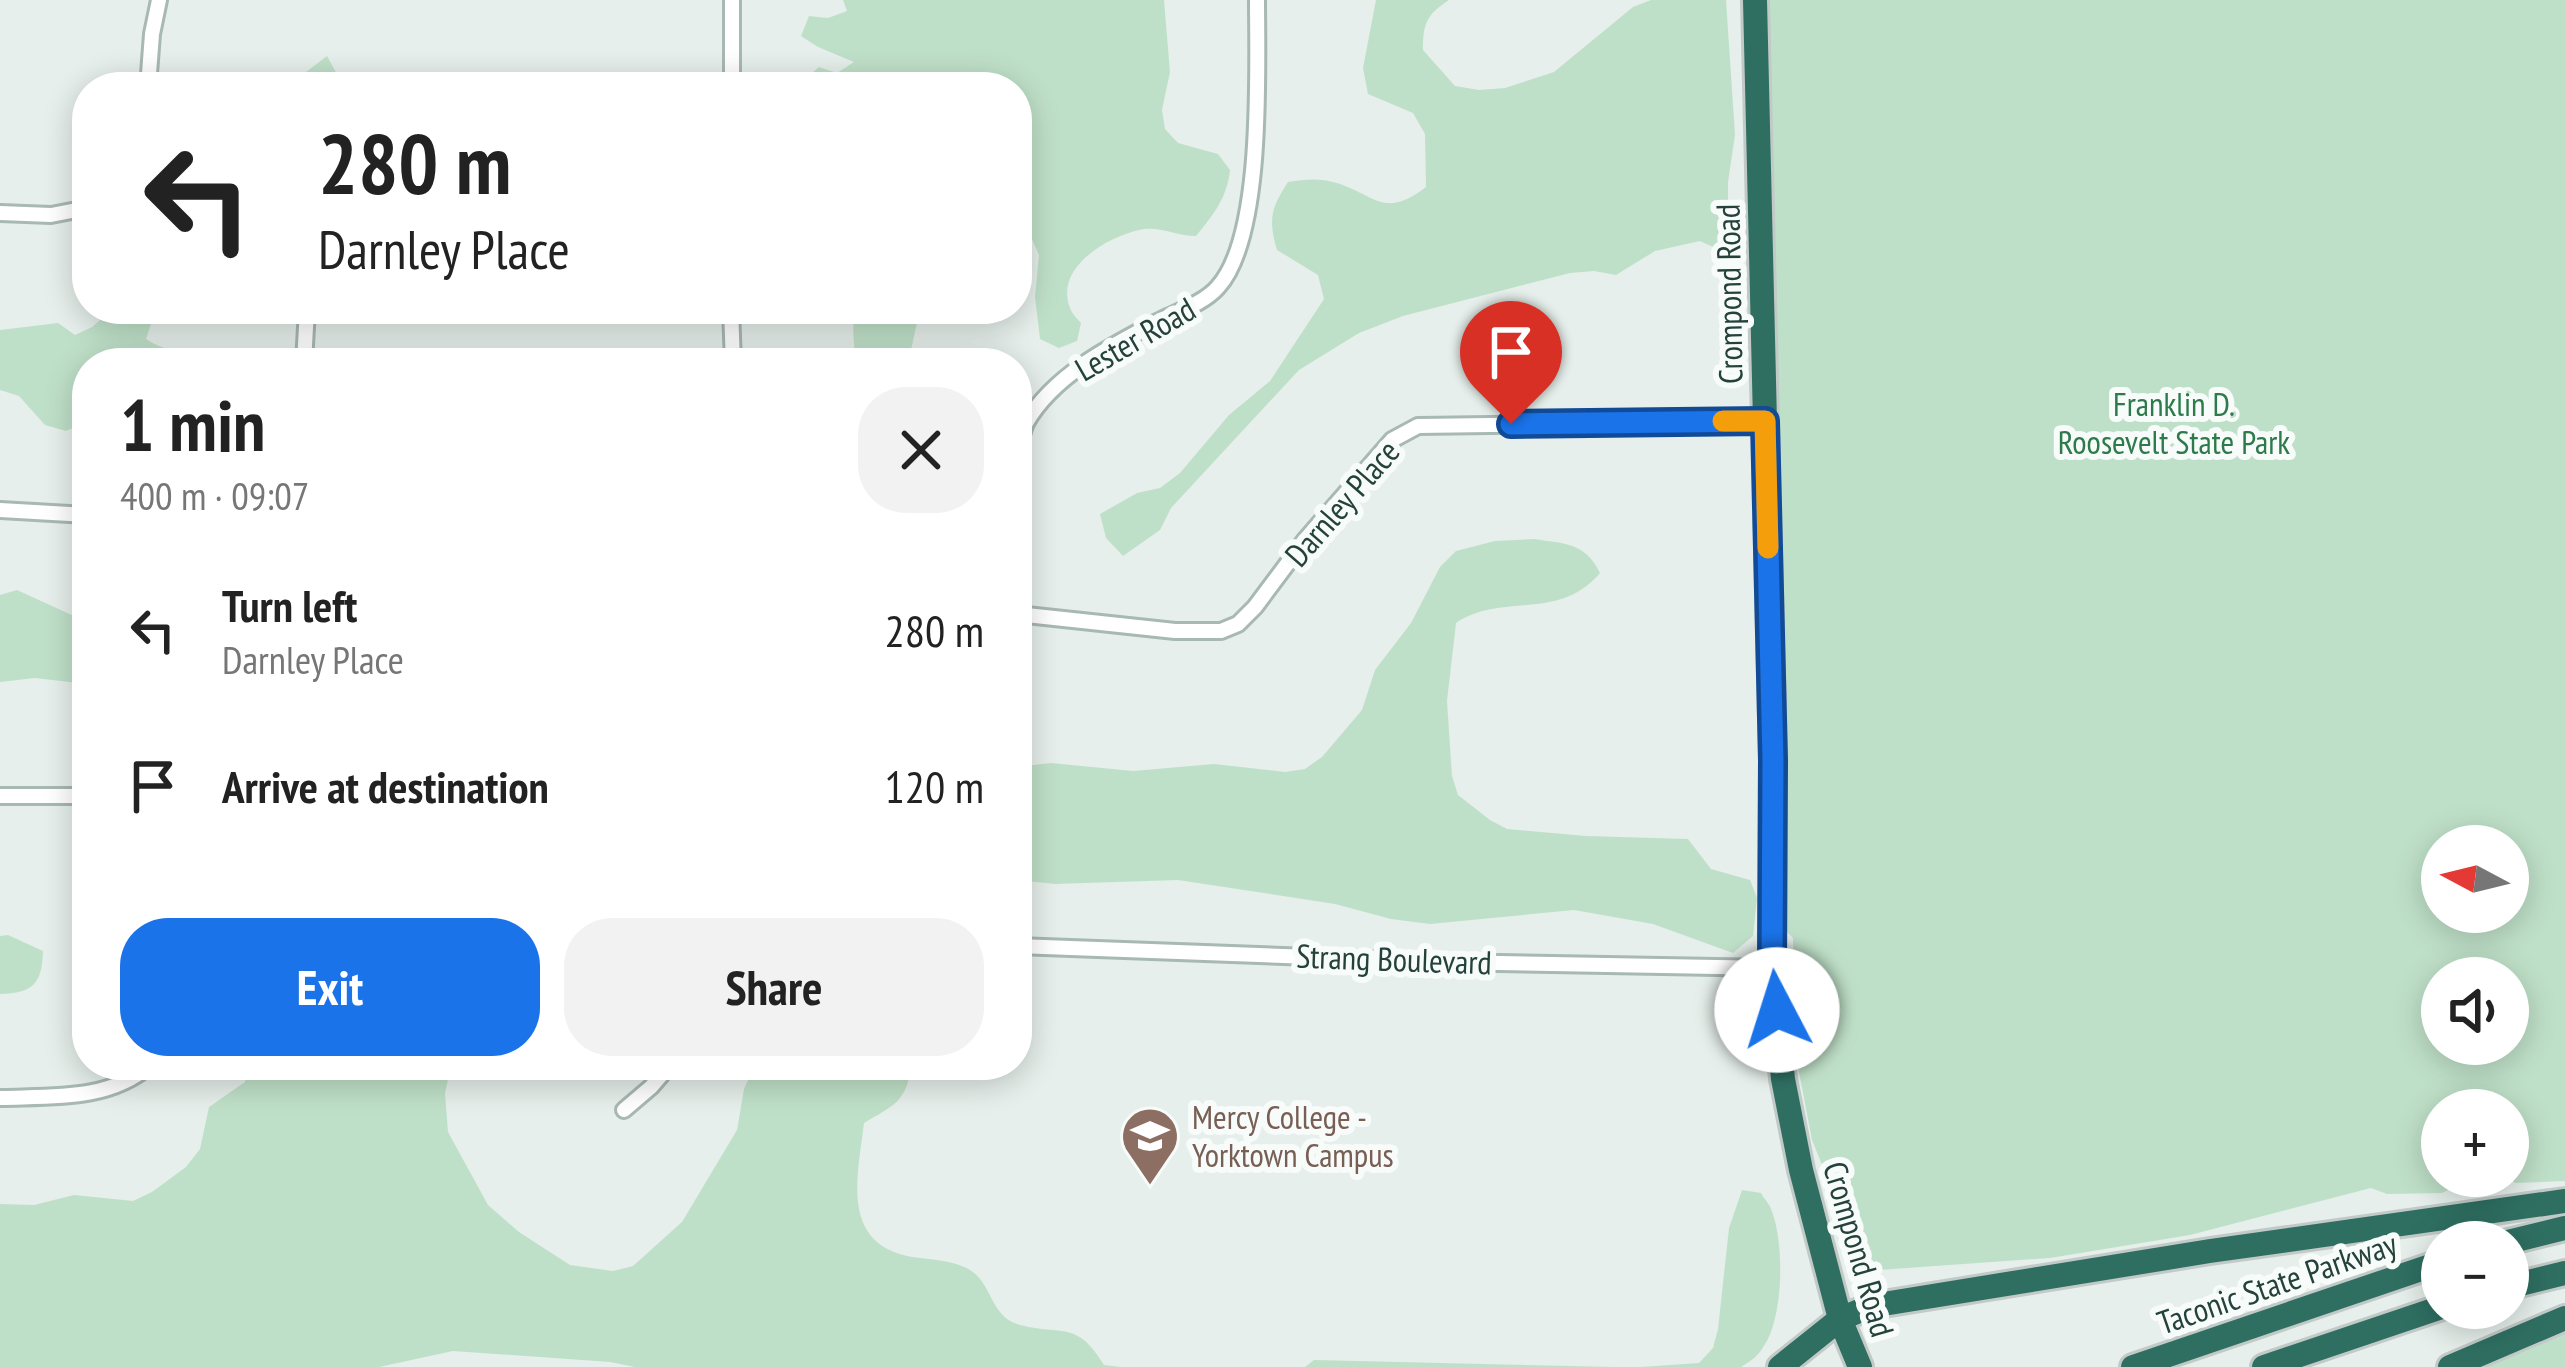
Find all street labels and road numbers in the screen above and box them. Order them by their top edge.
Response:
street label: Crompond Road [1705,204,1752,384]
street label: Lester Road [1067,287,1203,390]
street label: Darnley Place [1275,431,1408,575]
street label: Strang Boulevard [1296,934,1492,983]
street label: Crompond Road [1814,1156,1905,1341]
street label: Taconic State Parkway [2151,1221,2403,1344]

